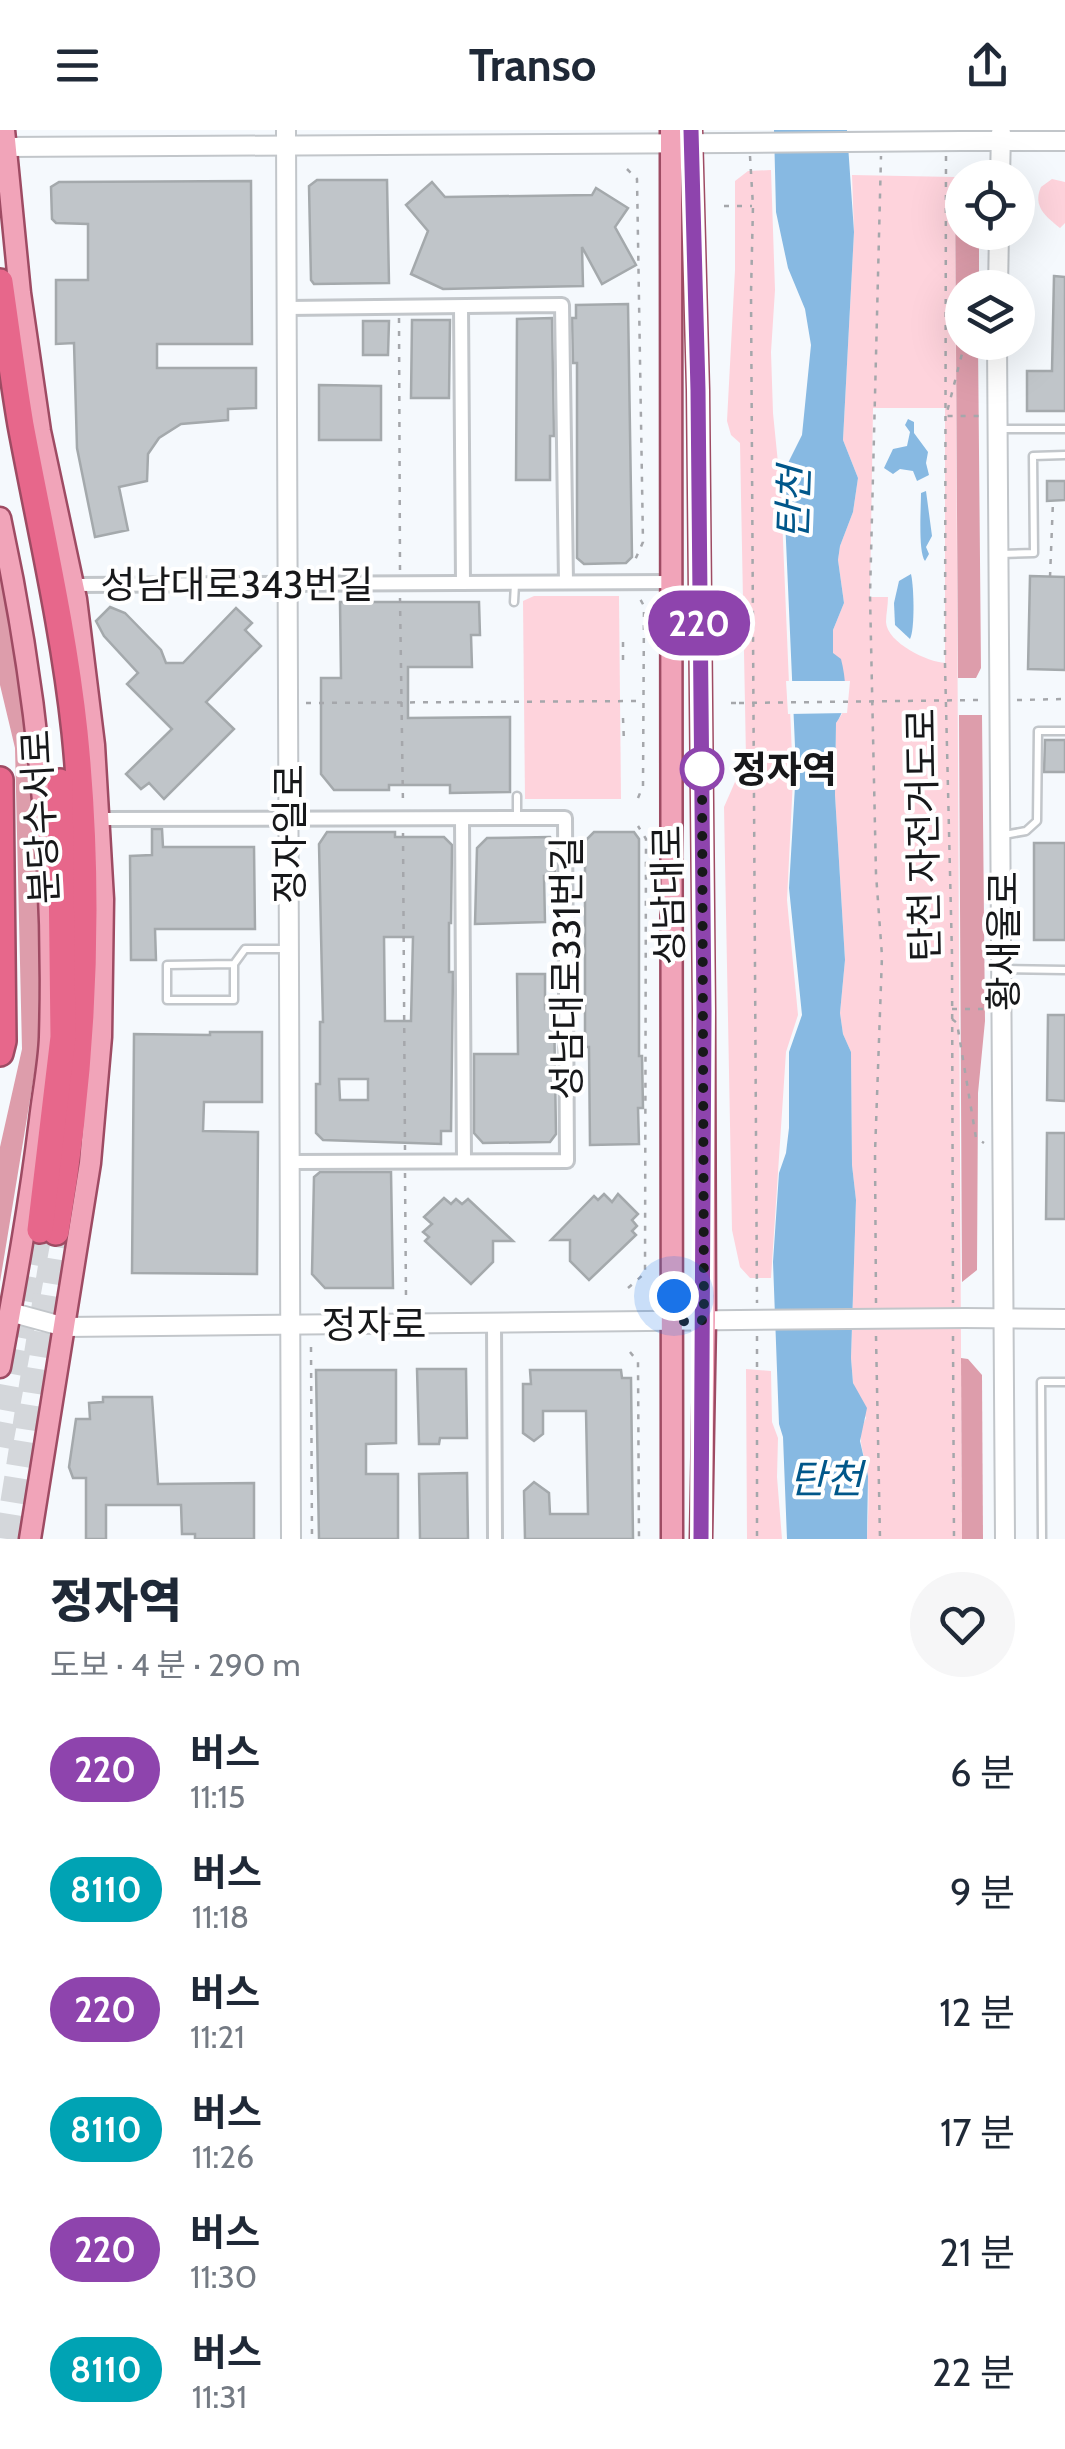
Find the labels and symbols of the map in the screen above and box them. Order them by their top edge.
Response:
water label: 탄천 [767,461,819,541]
street label: 성남대로343번길 [101,561,373,608]
line badge: 220 [642,590,756,656]
street label: 탄천 자전거도로 [897,708,949,962]
street label: 분당수서로 [12,728,68,906]
place label: 정자역 [732,746,837,793]
marker: 정자역 [681,748,723,790]
street label: 정자일로 [266,764,313,904]
street label: 성남대로 [643,825,693,965]
street label: 성남대로331번길 [543,836,590,1100]
street label: 황새울로 [980,871,1027,1011]
your location [649,1271,699,1321]
street label: 정자로 [322,1301,426,1348]
water label: 탄천 [789,1454,867,1503]

